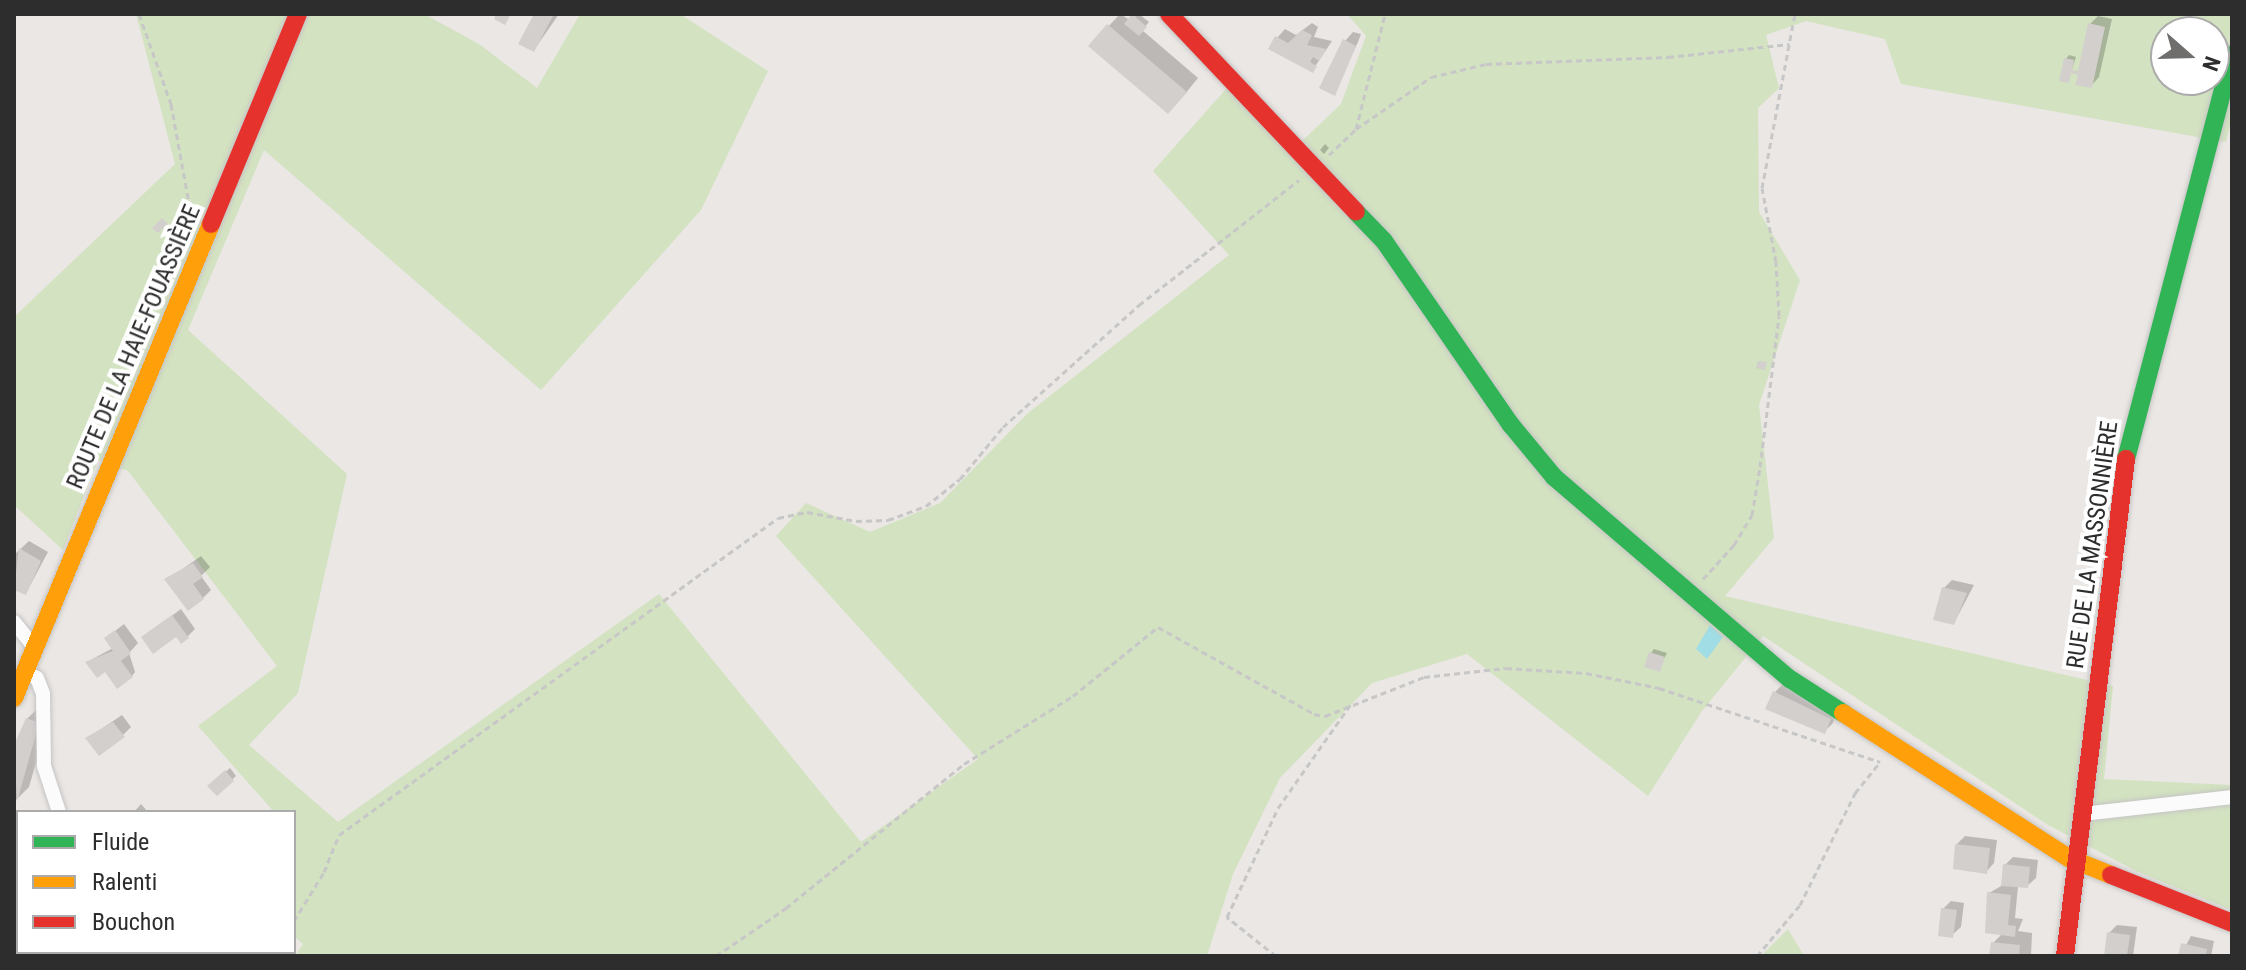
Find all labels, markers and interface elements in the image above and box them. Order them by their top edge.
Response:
north arrow [2150,16,2230,96]
text: N [2197,53,2225,74]
street label: ROUTE DE LA HAIE-FOUASSIÈRE [61,201,207,493]
street label: RUE DE LA MASSONNIÈRE [2061,419,2125,671]
legend [16,810,296,954]
text: Fluide [92,828,149,856]
text: Ralenti [92,868,157,896]
text: Bouchon [92,908,175,936]

